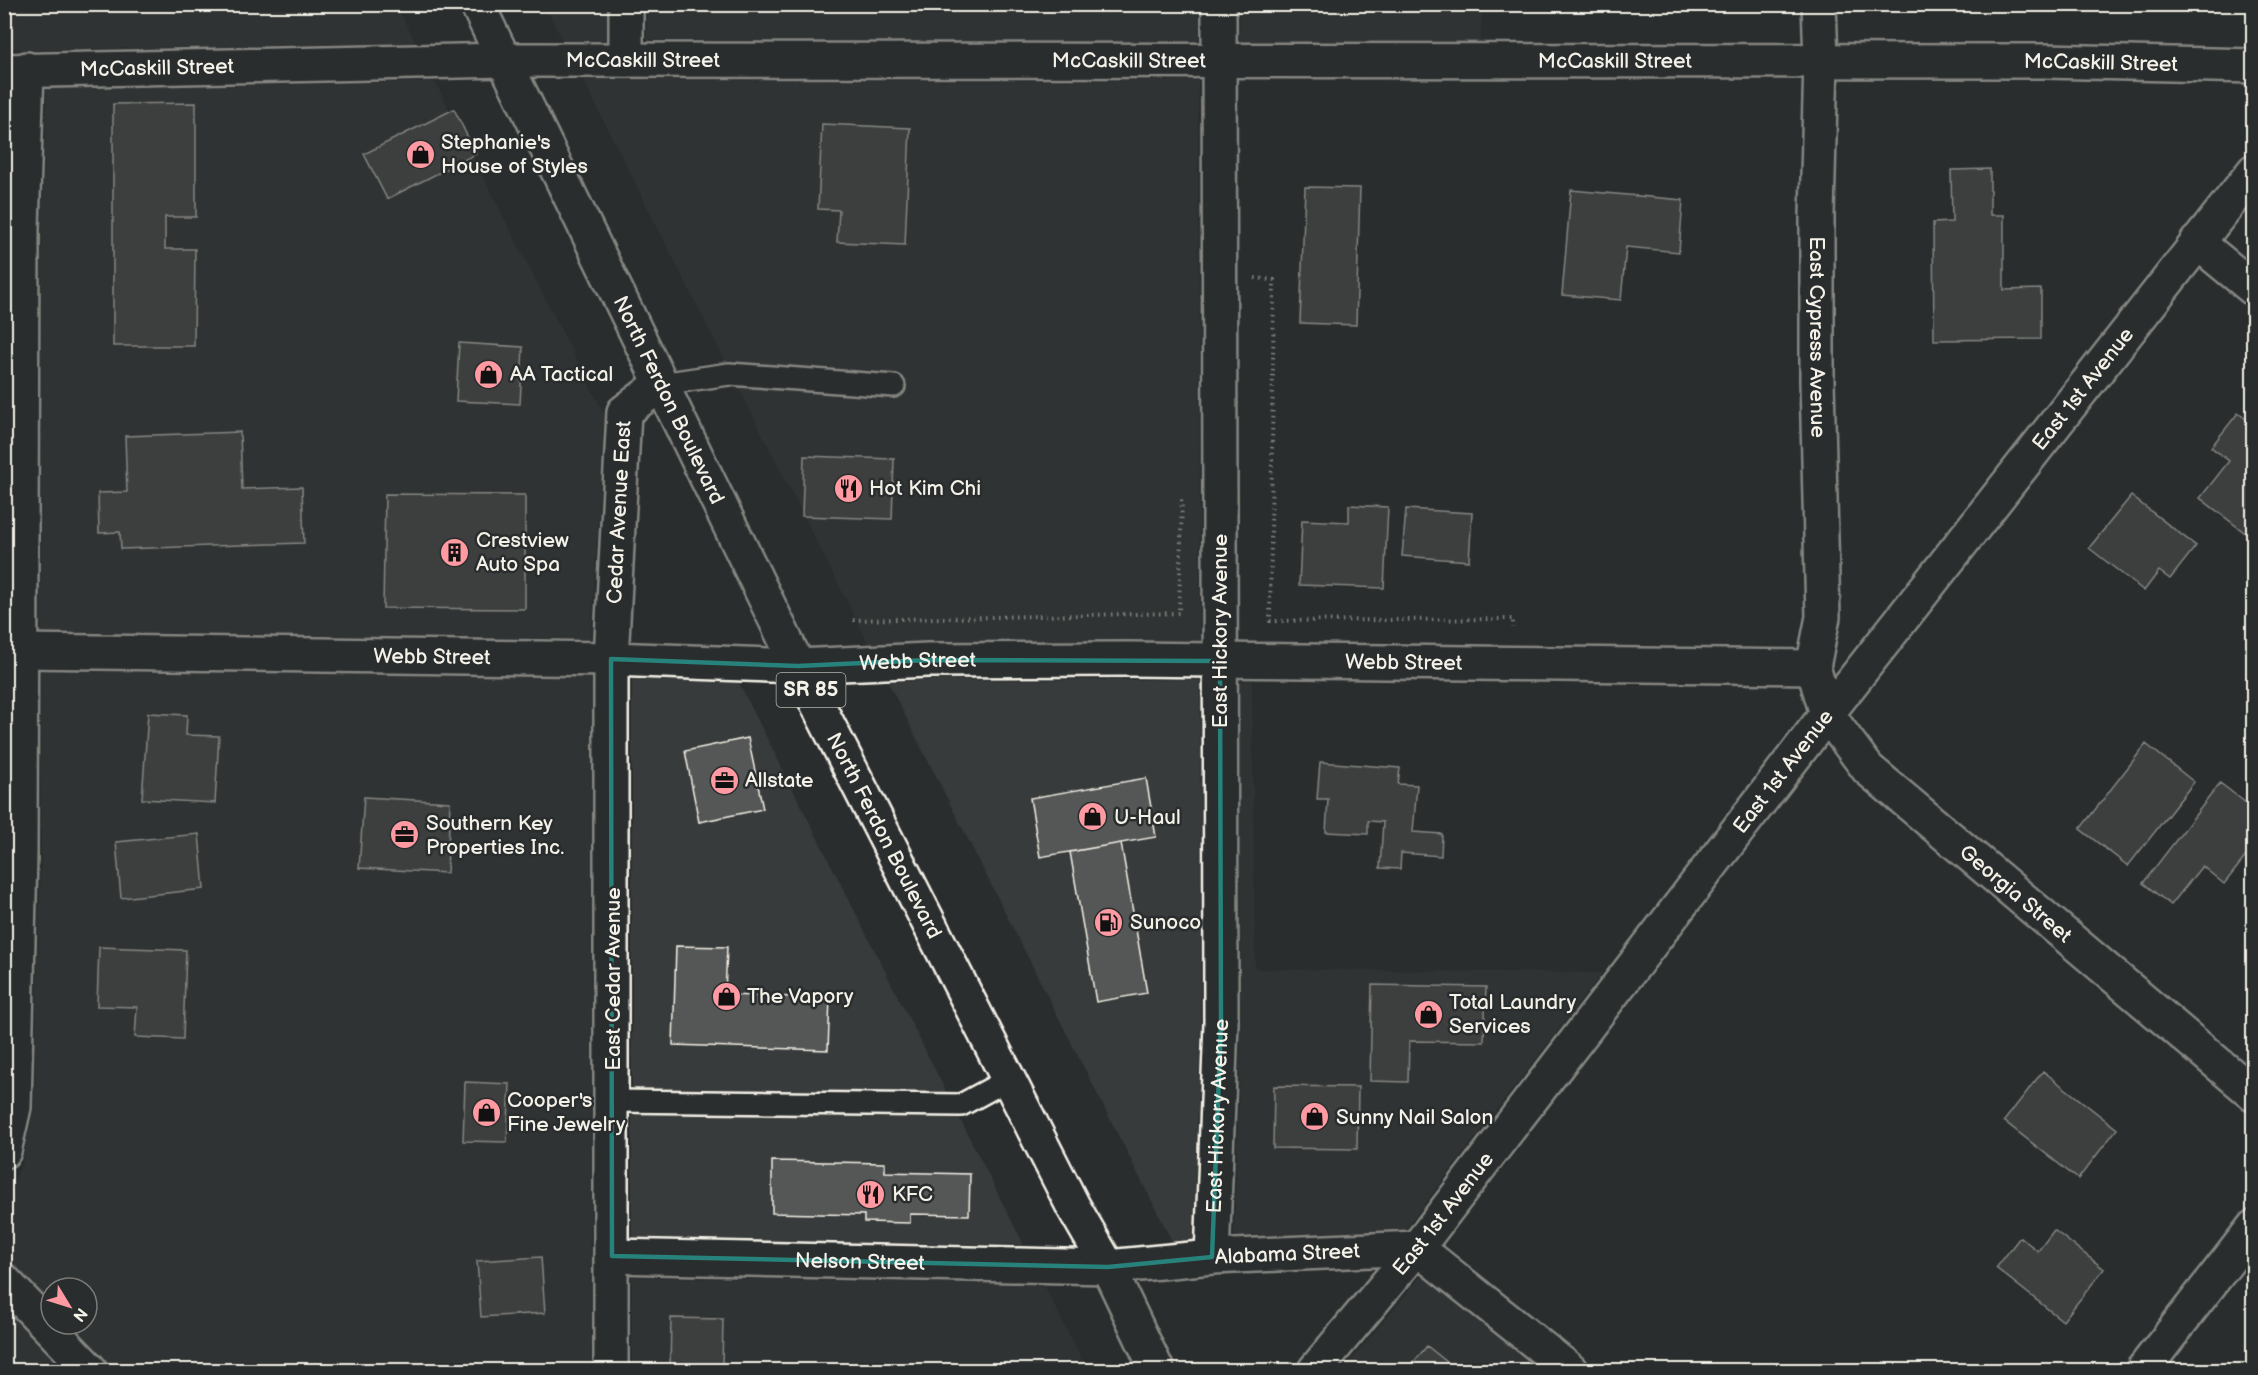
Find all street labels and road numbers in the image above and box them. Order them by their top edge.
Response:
street label: McCaskill Street [566,48,720,73]
street label: McCaskill Street [1052,48,1206,73]
street label: McCaskill Street [1538,48,1692,73]
street label: McCaskill Street [2024,48,2179,77]
street label: McCaskill Street [80,53,235,82]
street label: East Cypress Avenue [1804,236,1831,438]
street label: North Ferdon Boulevard [608,292,730,508]
street label: East 1st Avenue [2027,322,2139,455]
street label: Cedar Avenue East [601,419,636,604]
street label: East Hickory Avenue [1208,534,1233,728]
street label: Webb Street [373,643,491,670]
street label: Webb Street [859,647,977,676]
street label: Webb Street [1345,649,1463,675]
road number: SR 85 [776,673,846,707]
street label: East 1st Avenue [1728,704,1838,838]
street label: North Ferdon Boulevard [821,728,947,943]
street label: Georgia Street [1955,839,2078,948]
street label: East Cedar Avenue [601,887,626,1071]
street label: East Hickory Avenue [1201,1018,1234,1214]
street label: East 1st Avenue [1387,1147,1499,1280]
street label: Alabama Street [1214,1238,1361,1269]
street label: Nelson Street [795,1248,926,1275]

